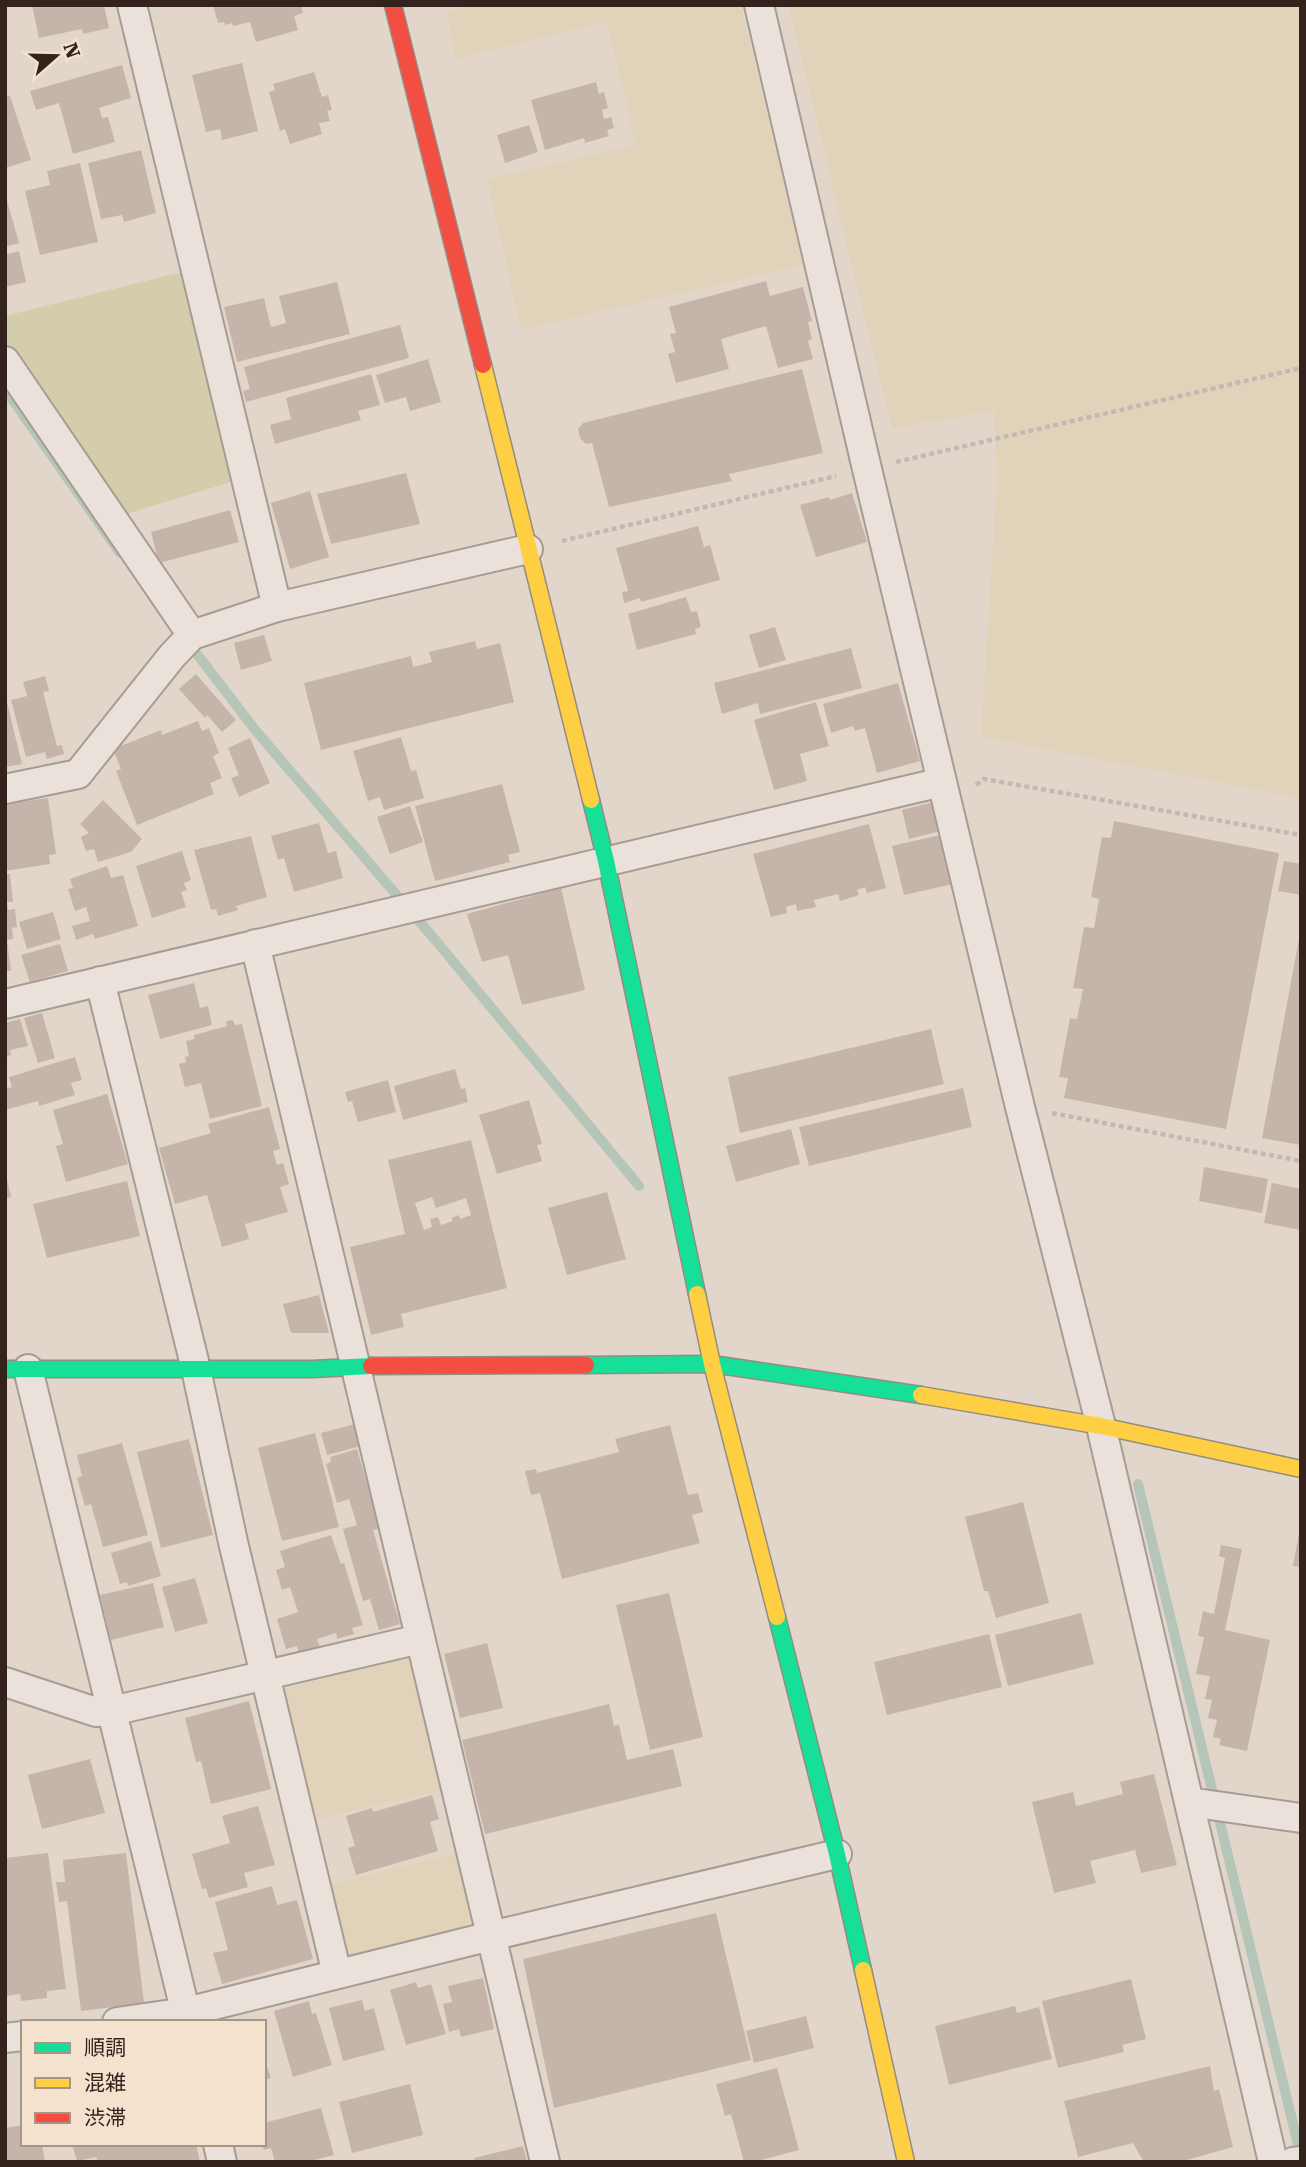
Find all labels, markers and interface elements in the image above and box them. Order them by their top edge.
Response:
north arrow [21,21,91,91]
text: N [58,40,85,62]
legend [21,2020,266,2146]
text: 順調 [84,2036,126,2060]
text: 混雑 [84,2071,126,2095]
text: 渋滞 [84,2106,126,2130]

